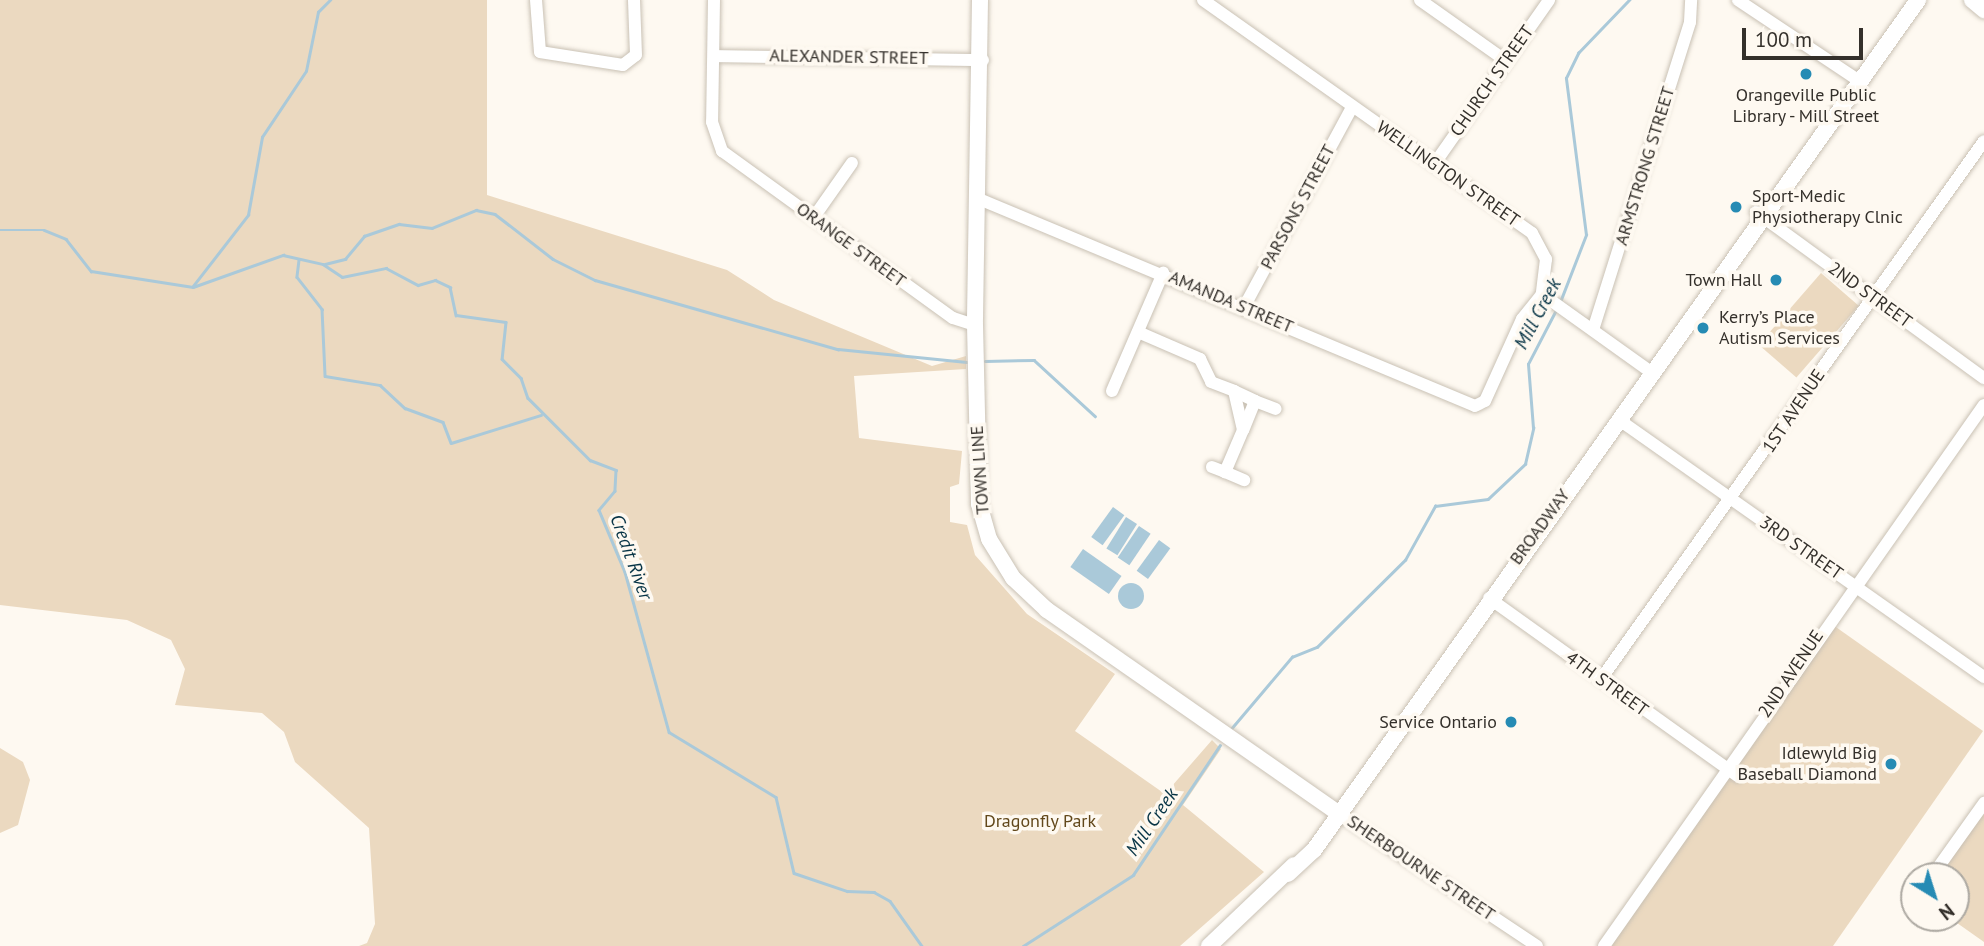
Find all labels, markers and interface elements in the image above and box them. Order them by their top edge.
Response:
scale bar [1746,14,1867,58]
street label: CHURCH STREET [1446,21,1538,141]
text: 100 m [1755,26,1812,53]
street label: ALEXANDER STREET [769,45,929,69]
marker: Orangeville Public Library - Mill Street [1798,66,1814,82]
street label: ARMSTRONG STREET [1611,84,1679,248]
place label: Orangeville Public Library - Mill Street [1731,85,1881,128]
street label: WELLINGTON STREET [1372,117,1524,231]
street label: PARSONS STREET [1256,141,1340,273]
place label: Sport-Medic Physiotherapy Clnic [1752,186,1904,228]
marker: Sport-Medic Physiotherapy Clnic [1726,197,1746,217]
street label: ORANGE STREET [792,198,910,292]
street label: 2ND STREET [1824,257,1916,333]
street label: AMANDA STREET [1165,266,1297,338]
place label: Town Hall [1685,269,1762,291]
marker: Town Hall [1768,272,1784,288]
water label: Mill Creek [1510,275,1566,353]
place label: Kerry’s Place Autism Services [1719,307,1840,350]
marker: Kerry’s Place Autism Services [1693,318,1713,338]
street label: 1ST AVENUE [1758,365,1830,457]
street label: TOWN LINE [966,425,994,515]
street label: BROADWAY [1505,485,1575,569]
water label: Credit River [605,511,657,603]
street label: 3RD STREET [1755,511,1847,585]
street label: 2ND AVENUE [1754,626,1828,722]
street label: 4TH STREET [1562,647,1652,721]
place label: Service Ontario [1379,711,1497,733]
marker: Service Ontario [1503,714,1519,730]
place label: Idlewyld Big Baseball Diamond [1738,743,1877,786]
marker: Idlewyld Big Baseball Diamond [1883,756,1899,772]
water label: Mill Creek [1121,784,1183,860]
park label: Dragonfly Park [984,810,1096,832]
street label: SHERBOURNE STREET [1343,811,1499,925]
north arrow [1900,862,1970,932]
text: N [1934,899,1959,925]

